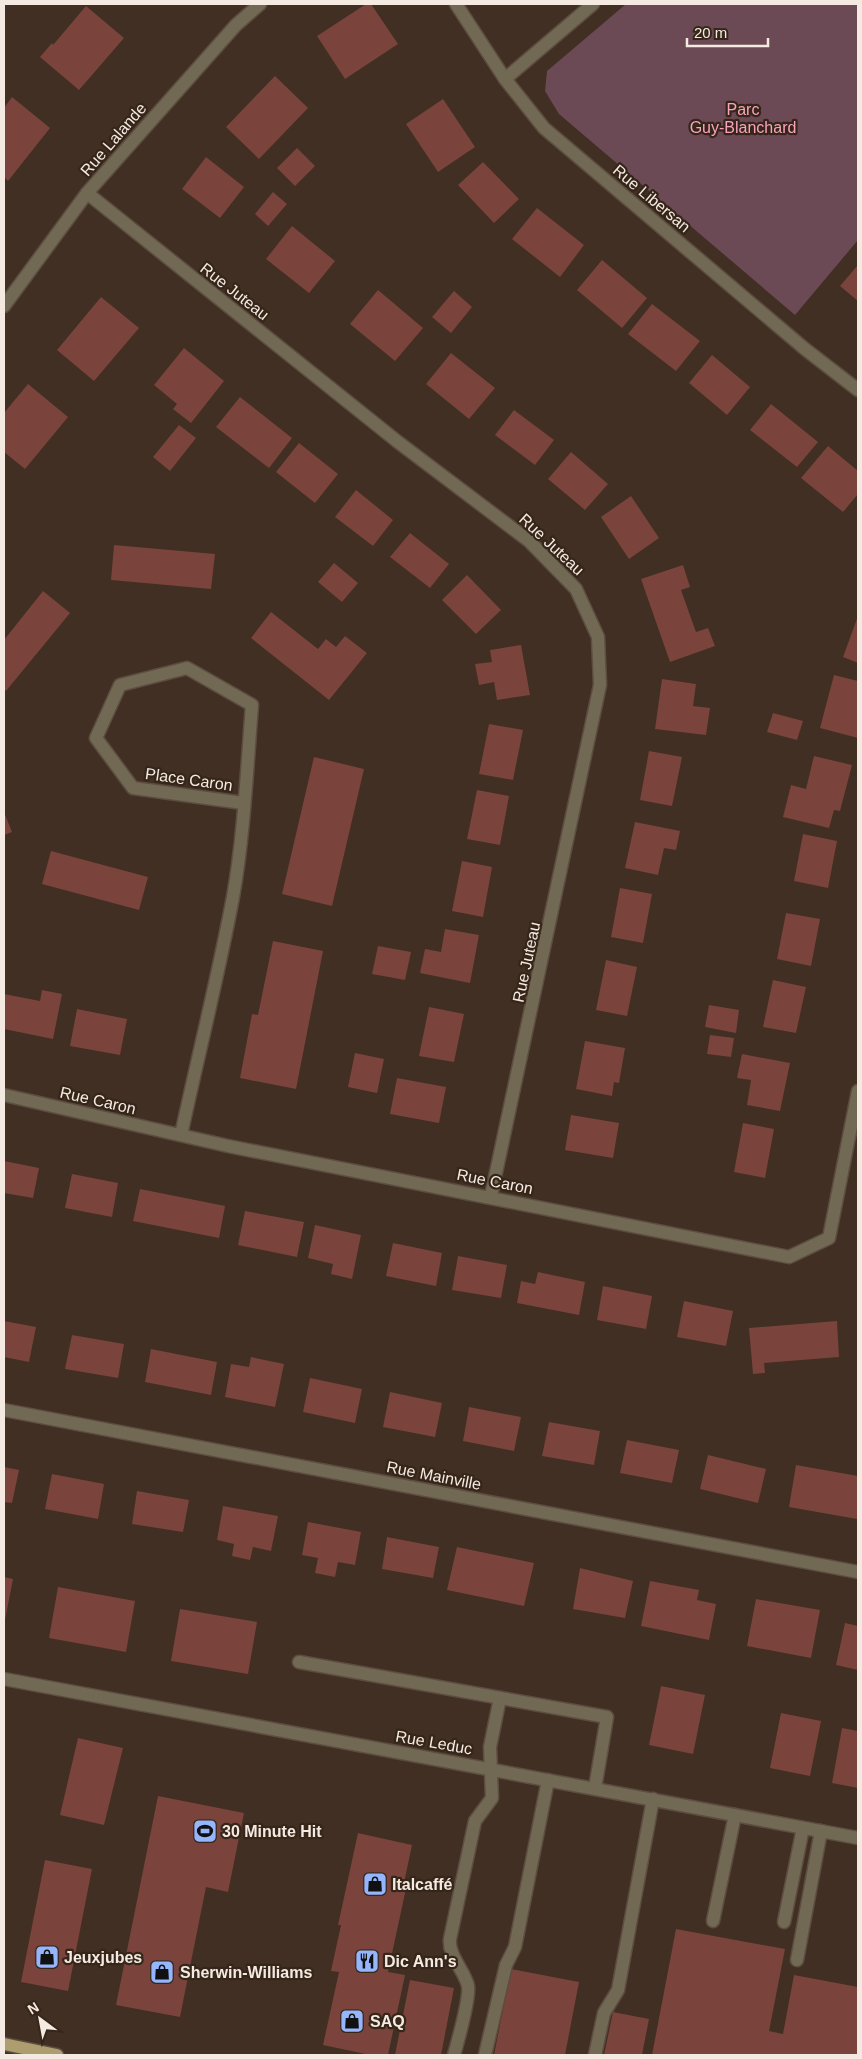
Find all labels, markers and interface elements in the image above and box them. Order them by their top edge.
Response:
scale bar [687,15,768,47]
text: 20 m [694,24,727,41]
street label: Rue Lalande [77,99,150,179]
park label: Parc Guy-Blanchard [690,101,796,136]
street label: Rue Libersan [610,161,694,235]
street label: Rue Juteau [197,260,272,323]
street label: Rue Juteau [516,510,587,578]
street label: Place Caron [144,765,234,794]
street label: Rue Juteau [510,920,543,1004]
street label: Rue Caron [58,1084,137,1117]
street label: Rue Caron [455,1166,535,1197]
street label: Rue Mainville [385,1458,483,1493]
street label: Rue Leduc [394,1727,473,1758]
sports icon: 30 Minute Hit [192,1818,218,1844]
place label: 30 Minute Hit [222,1823,322,1840]
shop icon: Italcaffé [362,1871,388,1897]
place label: Italcaffé [392,1876,453,1893]
shop icon: Jeuxjubes [34,1944,60,1970]
restaurant icon: Dic Ann's [354,1948,380,1974]
place label: Jeuxjubes [64,1949,142,1966]
place label: Dic Ann's [384,1953,457,1970]
shop icon: Sherwin-Williams [149,1959,175,1985]
place label: Sherwin-Williams [180,1964,312,1981]
north arrow [15,1994,65,2044]
text: N [25,1999,42,2017]
shop icon: SAQ [339,2008,365,2034]
place label: SAQ [370,2013,405,2030]

